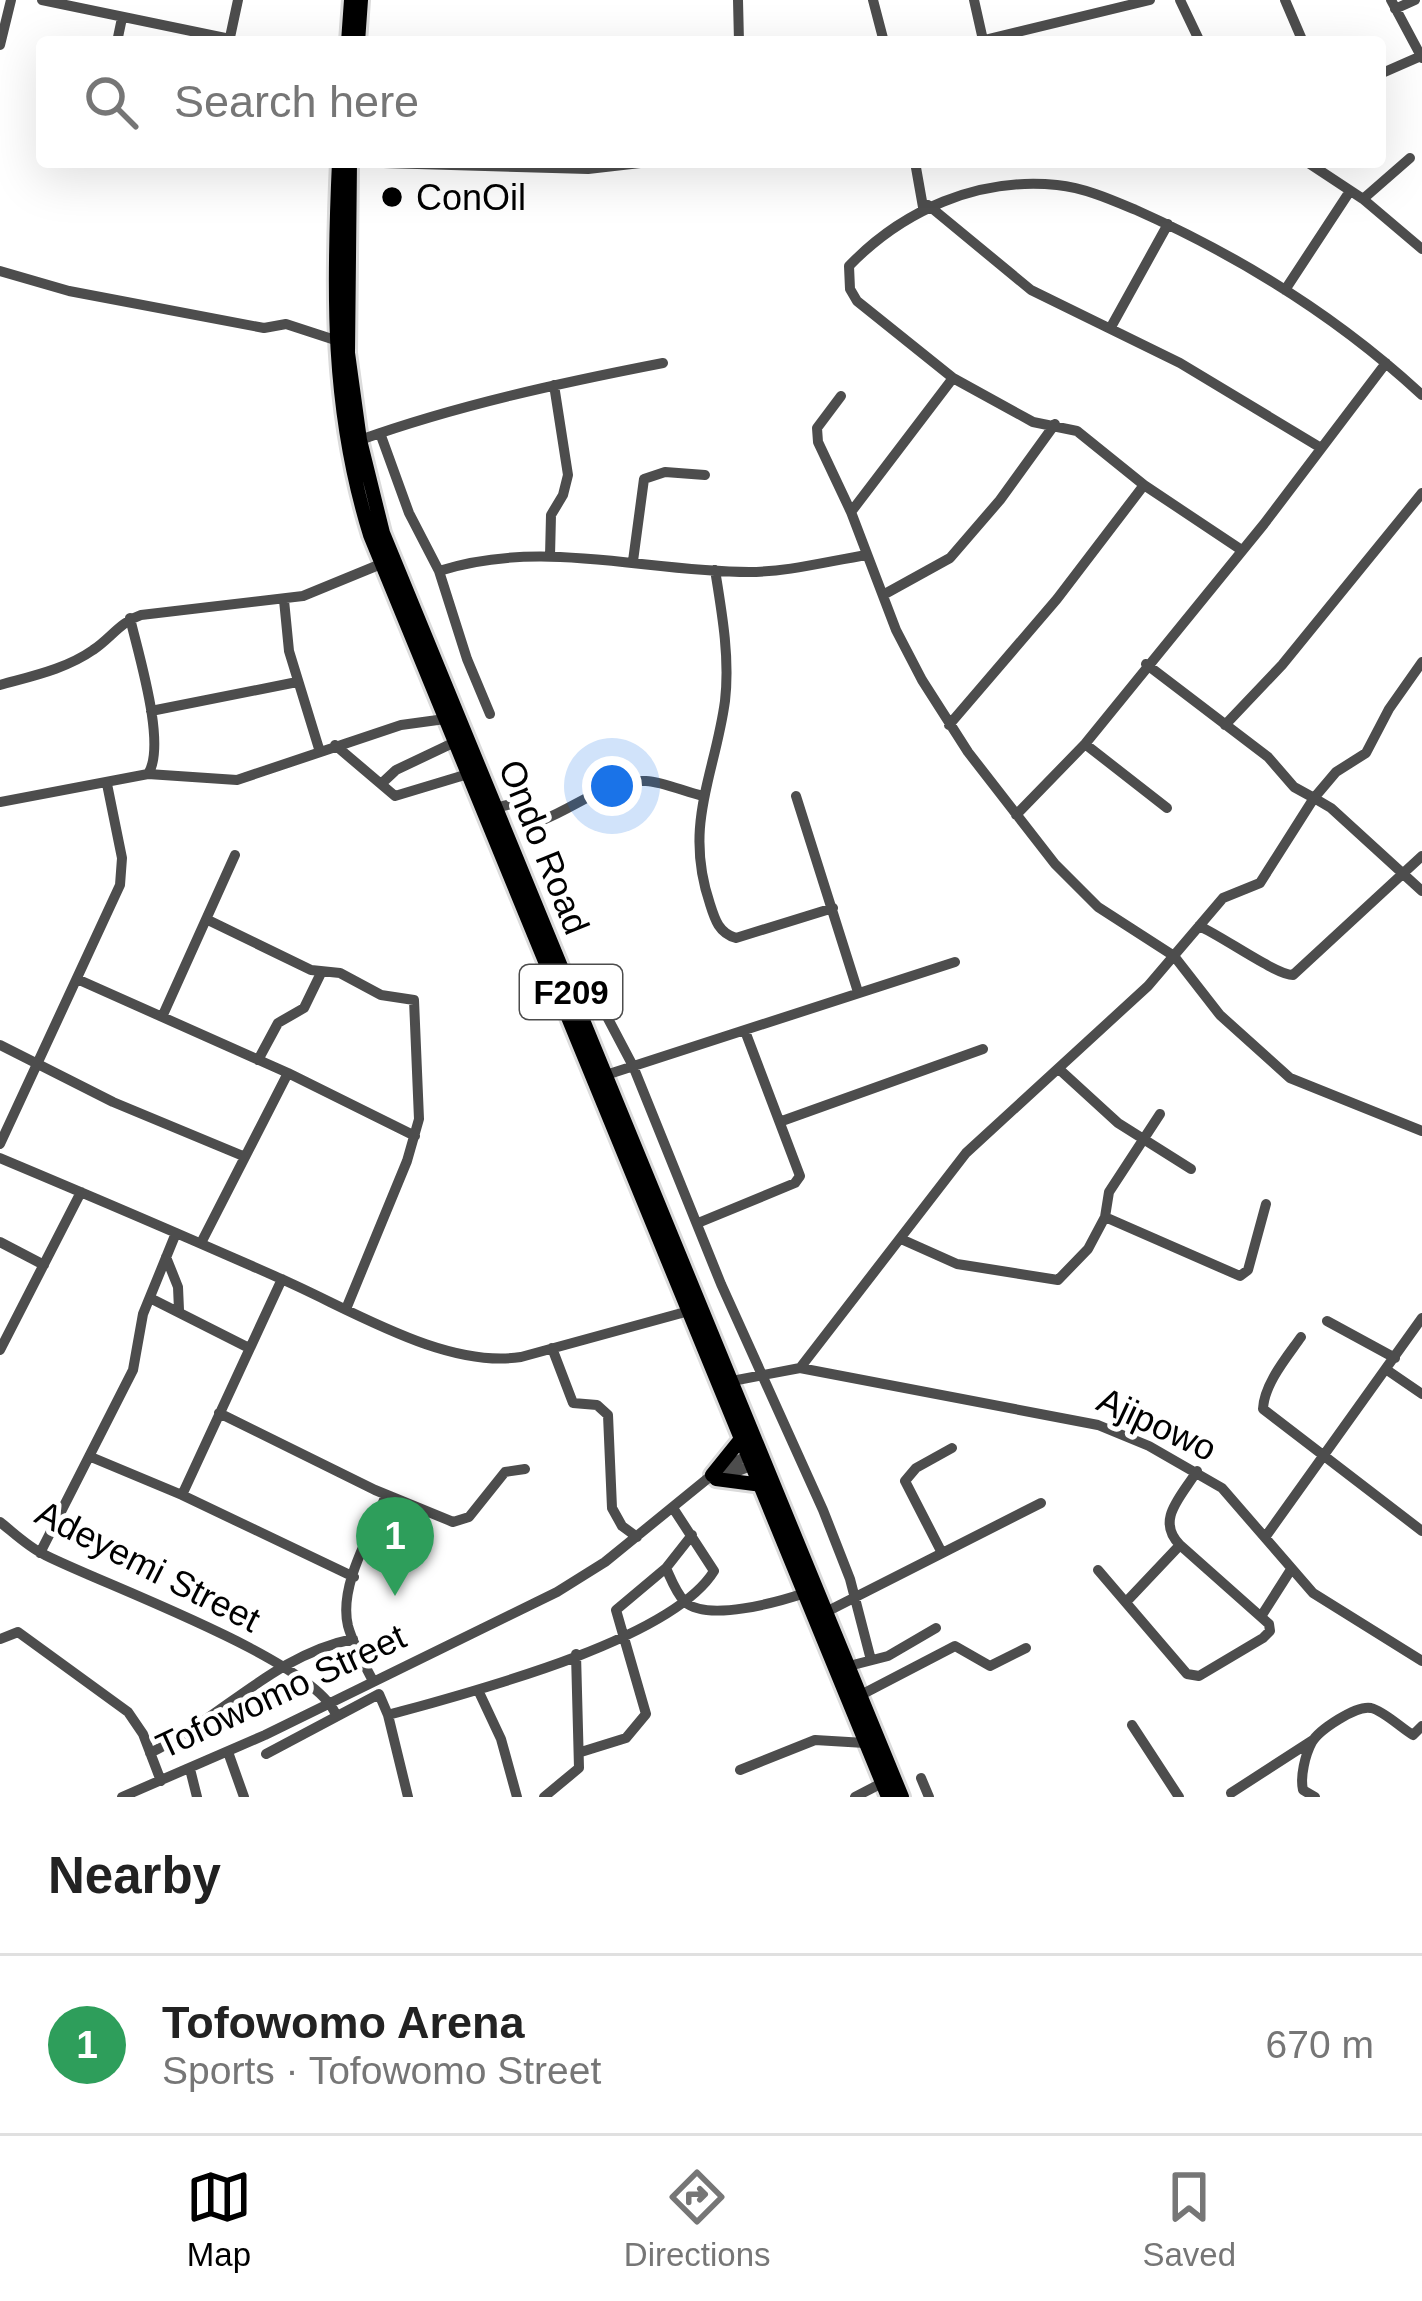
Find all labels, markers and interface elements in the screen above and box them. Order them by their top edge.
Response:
search box [36,36,1386,168]
icon: search [78,69,144,135]
text: Search here [174,76,419,127]
place label: ConOil [416,177,526,218]
marker: ConOil [379,184,405,210]
street label: Ondo Road [491,754,597,940]
your location [582,756,642,816]
road number: F209 [520,965,622,1019]
street label: Ajipowo [1091,1379,1223,1469]
street label: Adeyemi Street [29,1492,267,1640]
pin: 1 [356,1497,434,1596]
street label: Tofowomo Street [150,1615,412,1767]
text: Nearby [48,1847,221,1904]
text: Tofowomo Arena [162,1997,524,2048]
text: 1 [76,2023,98,2066]
text: 670 m [1266,2023,1374,2066]
text: Sports · Tofowomo Street [162,2049,601,2092]
tab: Map [186,2164,252,2274]
tab: Directions [624,2164,771,2274]
tab: Saved [1142,2164,1236,2274]

